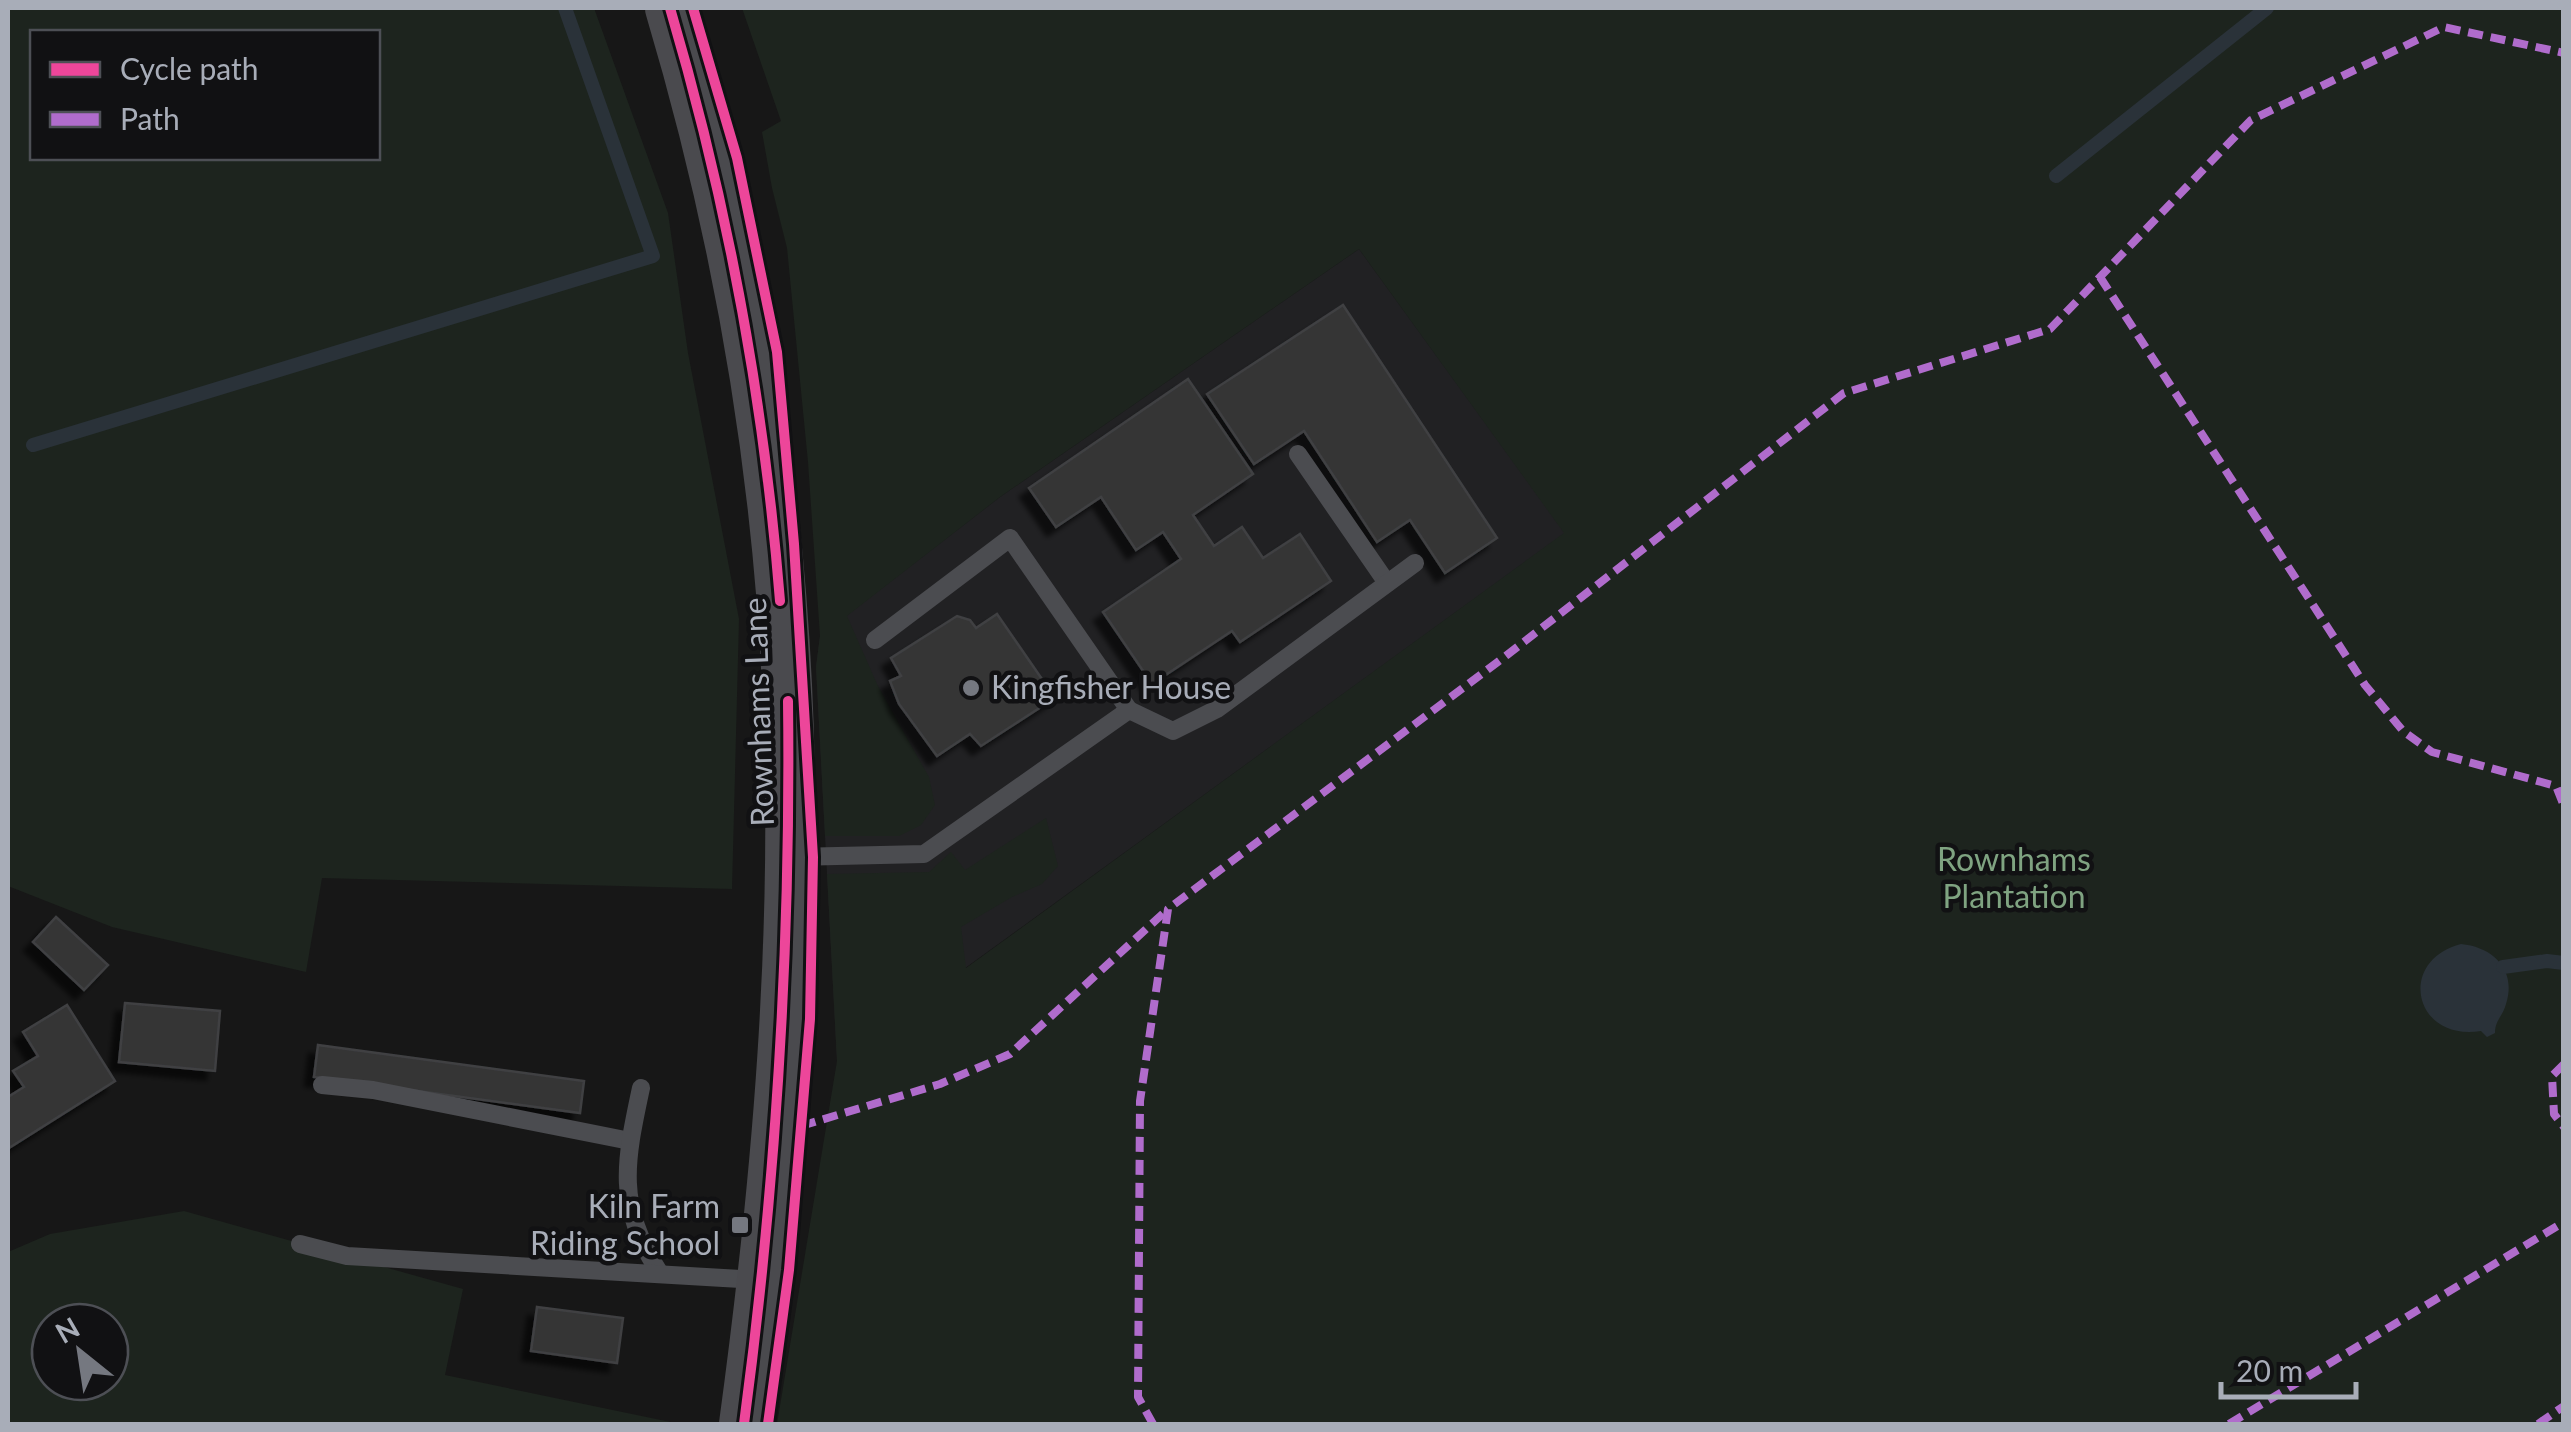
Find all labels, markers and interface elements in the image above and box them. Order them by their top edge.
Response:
legend [30,30,380,160]
text: Cycle path [120,50,259,86]
text: Path [120,100,180,136]
street label: Rownhams Lane [734,597,781,827]
place label: Kingfisher House [991,667,1231,706]
marker: Kingfisher House [960,677,982,699]
park label: Rownhams Plantation [1937,839,2091,915]
place label: Kiln Farm Riding School [530,1186,720,1262]
marker: Kiln Farm Riding School [729,1214,751,1236]
north arrow [30,1302,130,1402]
text: N [49,1309,85,1350]
scale bar [2221,1337,2356,1399]
text: 20 m [2236,1352,2303,1388]

